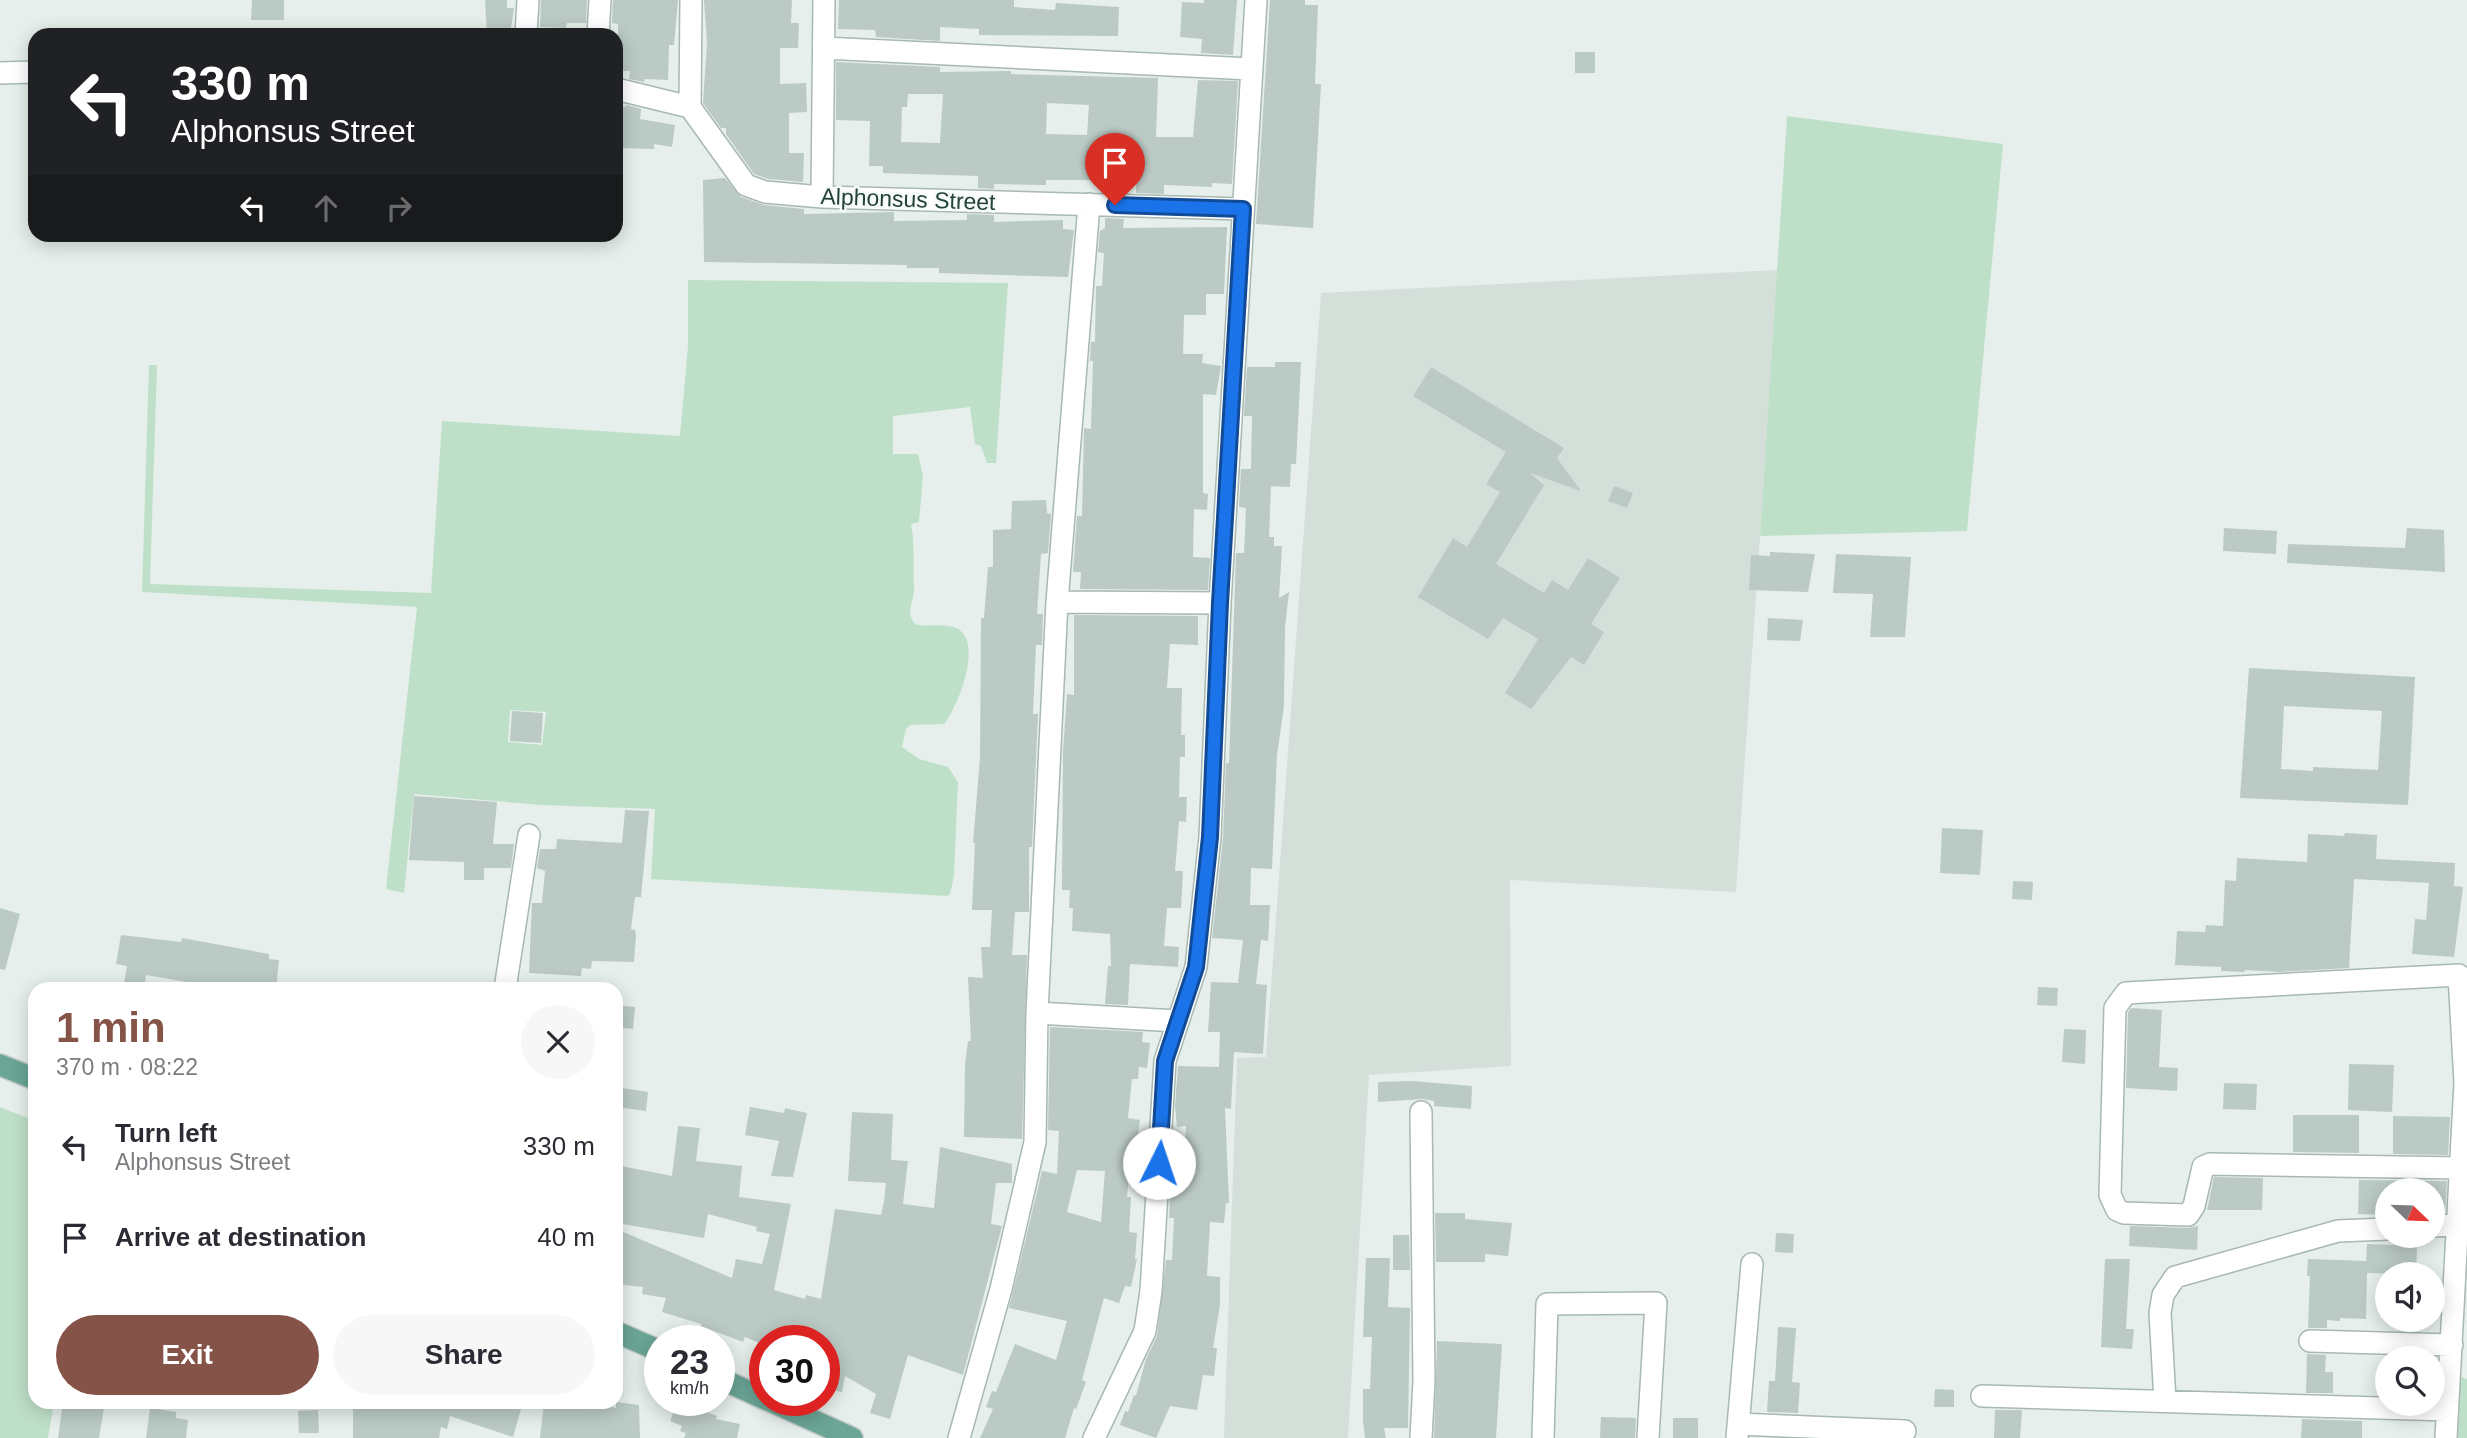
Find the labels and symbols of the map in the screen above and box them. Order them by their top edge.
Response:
pin [1085,133,1145,205]
street label: Alphonsus Street [820,183,997,215]
position arrow [1122,1126,1196,1200]
north arrow [2375,1178,2445,1248]
speed limit sign: 30 [749,1325,840,1416]

